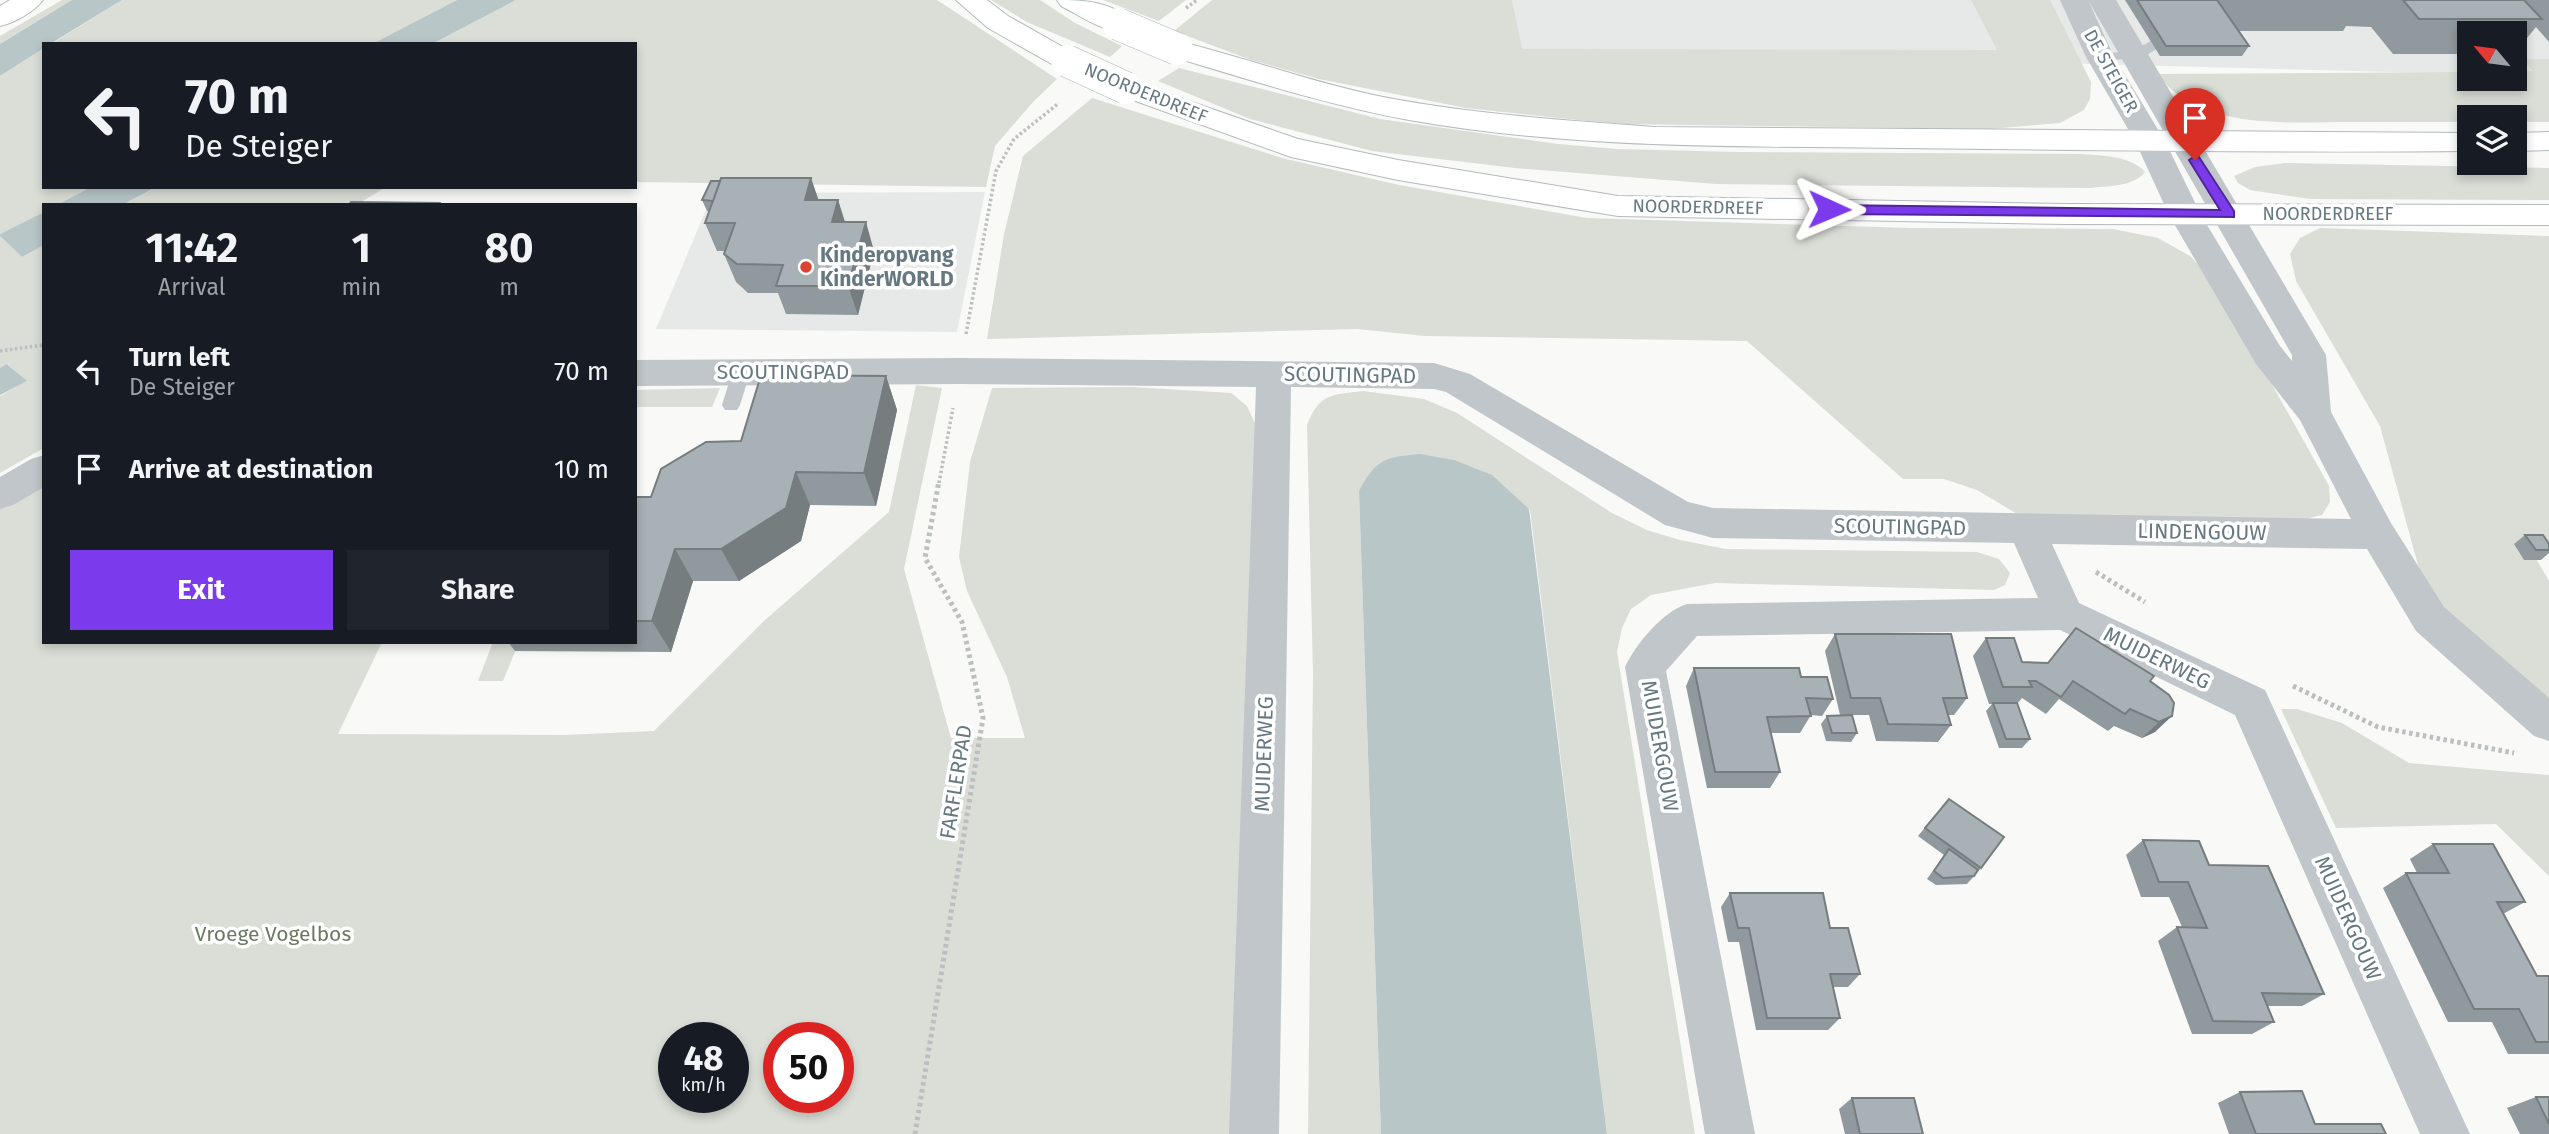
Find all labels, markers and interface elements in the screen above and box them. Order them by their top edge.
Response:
north arrow [2457,21,2527,91]
map controls [2457,21,2527,175]
street label: DE STEIGER [2079,26,2143,116]
street label: NOORDERDREEF [1081,58,1211,128]
text: 70 m [185,67,289,126]
icon: left [70,70,161,161]
pin [2165,88,2225,160]
icon: arrive [2176,99,2214,137]
button: layers [2457,105,2527,175]
text: De Steiger [185,127,332,165]
position arrow [1792,172,1866,246]
street label: NOORDERDREEF [1632,195,1764,219]
street label: NOORDERDREEF [2263,203,2394,225]
text: 11:42 [145,223,238,273]
text: 1 [352,223,371,273]
text: 80 [485,223,534,273]
place label: Kinderopvang KinderWORLD [820,242,954,292]
marker: Kinderopvang KinderWORLD [798,259,814,275]
text: Arrival [158,273,225,301]
text: min [342,273,381,301]
text: m [499,273,519,301]
text: Turn left [129,342,230,373]
icon: left [70,352,108,390]
text: 70 m [554,356,609,387]
street label: SCOUTINGPAD [717,359,849,385]
street label: SCOUTINGPAD [1284,361,1416,389]
text: De Steiger [129,373,235,401]
icon: arrive [70,450,108,488]
text: Arrive at destination [129,454,373,485]
text: 10 m [554,454,609,485]
street label: SCOUTINGPAD [1834,513,1966,541]
street label: LINDENGOUW [2137,518,2267,546]
button: Exit [70,550,333,630]
button: Share [347,550,609,630]
street label: MUIDERWEG [2099,621,2215,695]
street label: MUIDERGOUW [1636,678,1684,814]
street label: MUIDERWEG [1249,696,1279,812]
street label: FARFLERPAD [934,723,978,841]
street label: MUIDERGOUW [2309,852,2387,984]
park label: Vroege Vogelbos [195,921,351,947]
speed limit sign: 50 [763,1022,854,1113]
text: 48 [683,1037,724,1079]
text: km/h [681,1074,726,1096]

